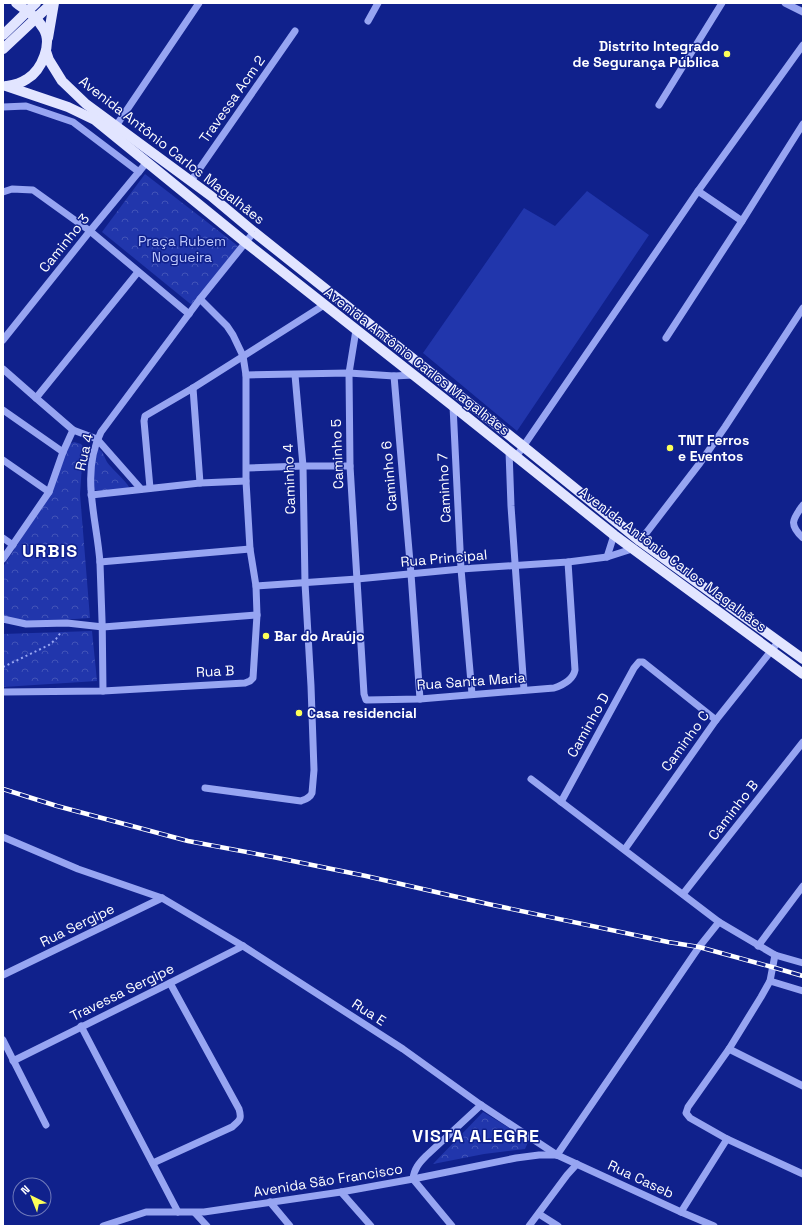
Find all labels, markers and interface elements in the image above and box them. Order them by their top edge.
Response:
place label: Distrito Integrado de Segurança Pública [573,37,719,71]
marker: Distrito Integrado de Segurança Pública [722,49,732,59]
street label: Travessa Acm 2 [195,52,269,146]
street label: Avenida Antônio Carlos Magalhães [76,72,268,228]
street label: Caminho 3 [35,210,93,276]
park label: Praça Rubem Nogueira [138,232,226,266]
street label: Avenida Antônio Carlos Magalhães [321,283,513,439]
street label: Caminho 5 [327,419,347,489]
street label: Rua 4 [71,431,97,472]
place label: TNT Ferros e Eventos [678,431,749,465]
street label: Caminho 6 [377,440,401,512]
street label: Caminho 4 [279,443,299,515]
marker: TNT Ferros e Eventos [665,443,675,453]
street label: Caminho 7 [433,453,455,523]
street label: Avenida Antônio Carlos Magalhães [575,482,771,636]
district label: URBIS [22,539,78,562]
street label: Rua Principal [400,545,488,571]
place label: Bar do Araújo [274,627,364,645]
marker: Bar do Araújo [261,631,271,641]
street label: Rua B [195,661,235,681]
street label: Rua Santa Maria [416,668,526,694]
street label: Caminho D [563,689,613,761]
place label: Casa residencial [307,704,417,722]
street label: Caminho C [657,707,713,775]
marker: Casa residencial [294,708,304,718]
street label: Caminho B [704,776,762,844]
street label: Rua Sergipe [37,899,117,951]
street label: Travessa Sergipe [67,959,177,1025]
street label: Rua E [349,994,389,1030]
district label: VISTA ALEGRE [412,1124,540,1147]
street label: Rua Caseb [605,1156,677,1202]
street label: Avenida São Francisco [252,1159,404,1201]
north arrow [12,1177,52,1217]
text: N [18,1182,33,1197]

